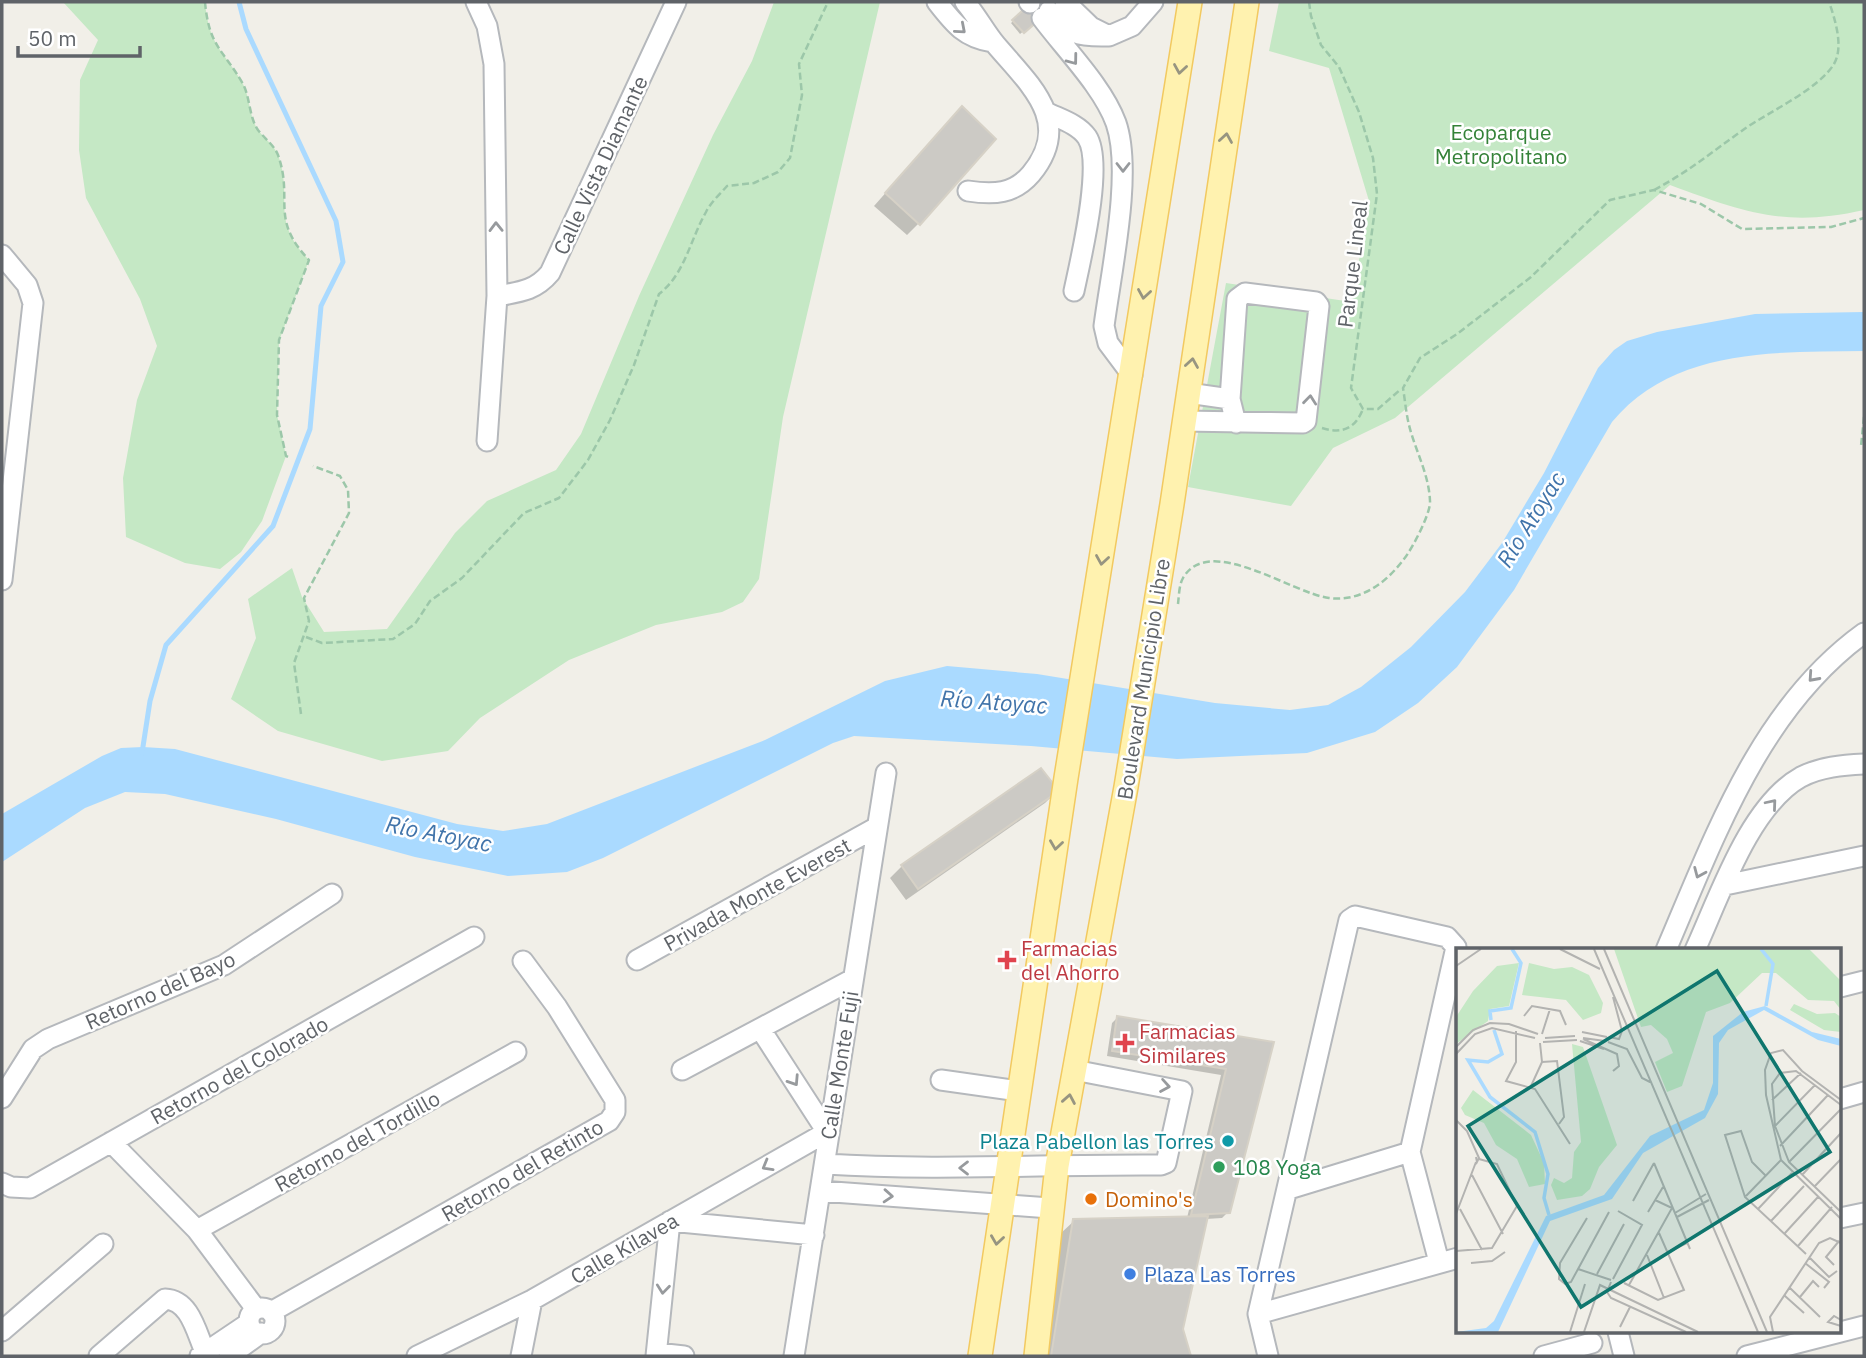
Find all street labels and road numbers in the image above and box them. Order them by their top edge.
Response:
street label: Calle Vista Diamante [546,71,654,259]
street label: Parque Lineal [1330,198,1374,329]
street label: Boulevard Municipio Libre [1110,556,1176,802]
street label: Privada Monte Everest [658,831,856,957]
street label: Retorno del Bayo [81,944,239,1036]
street label: Calle Monte Fuji [813,989,865,1141]
street label: Retorno del Colorado [145,1009,333,1131]
street label: Retorno del Tordillo [269,1084,445,1198]
street label: Retorno del Retinto [436,1112,608,1228]
street label: Calle Kilavea [565,1206,683,1290]

